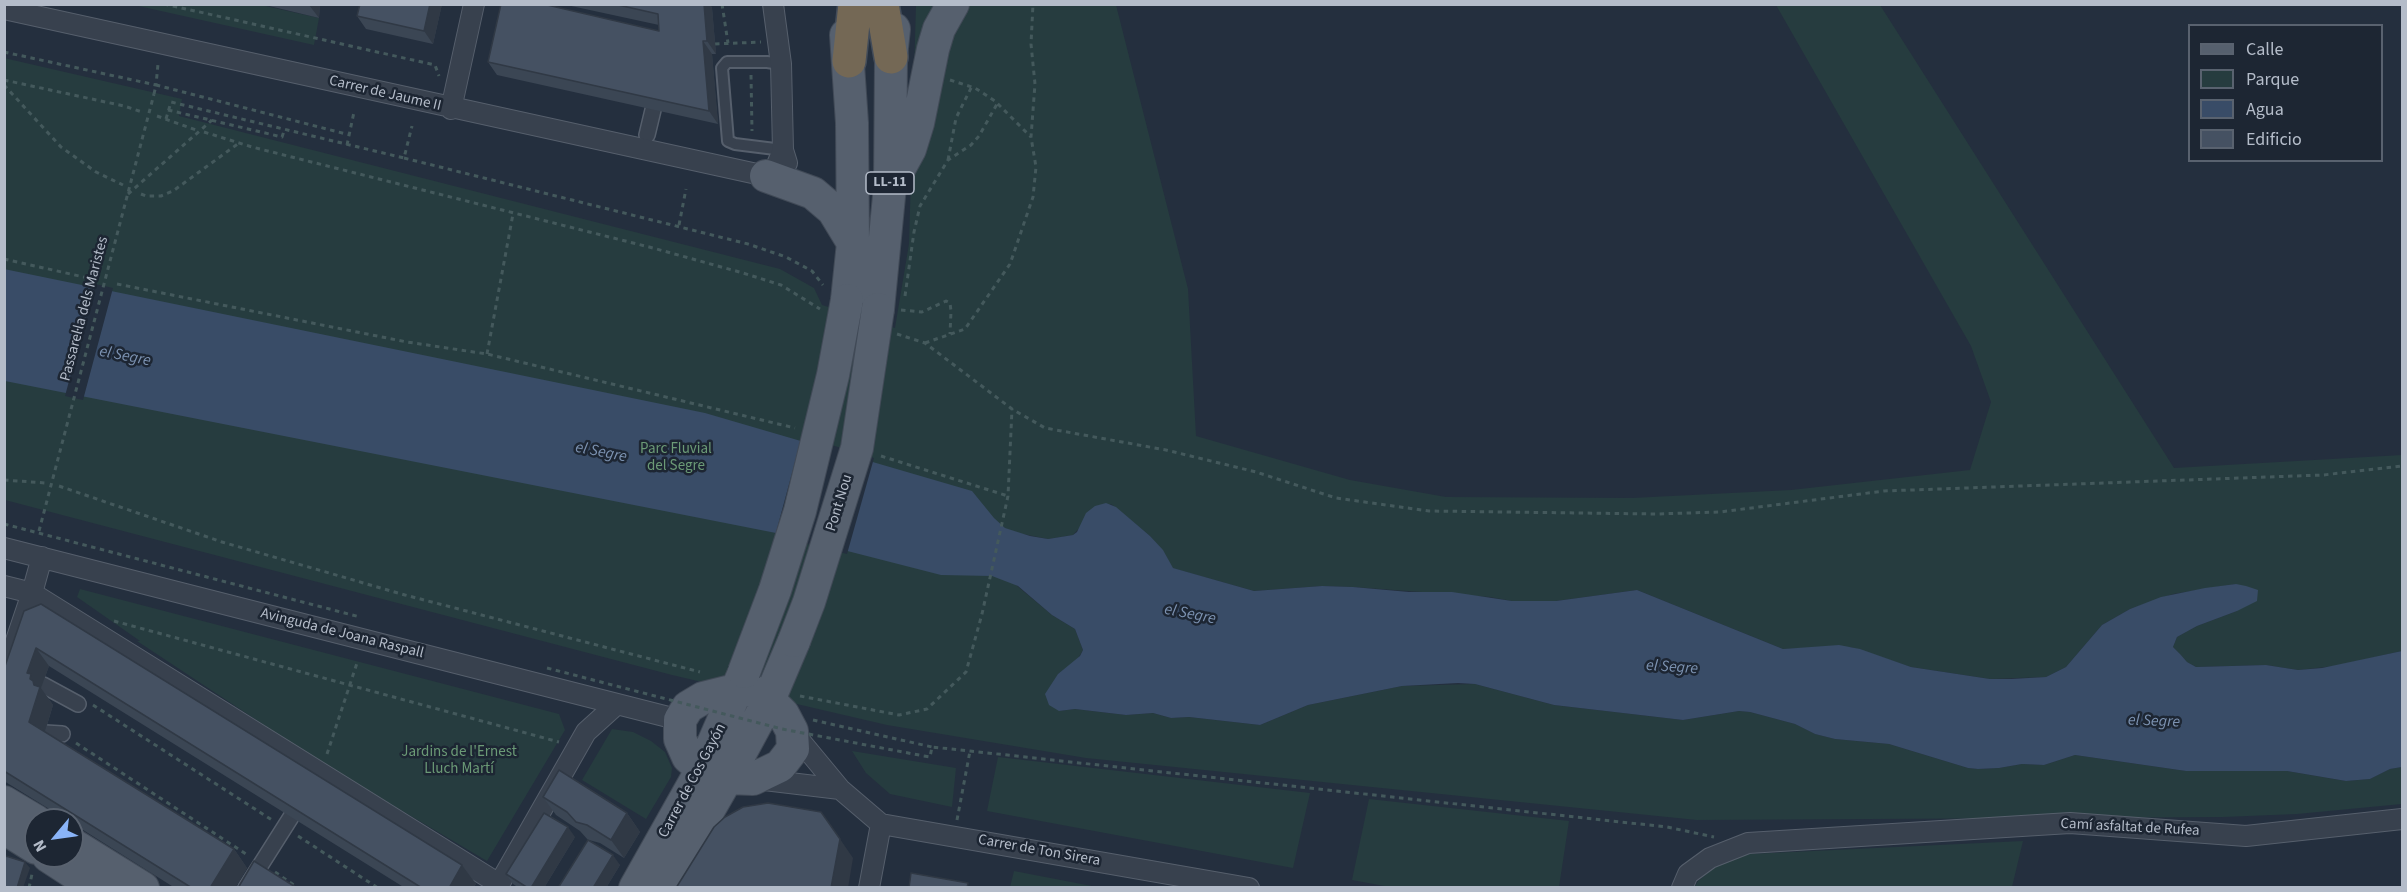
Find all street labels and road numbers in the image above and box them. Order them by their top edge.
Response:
street label: Carrer de Jaume II [327,72,443,116]
road number: LL-11 [866,172,914,194]
street label: Passarel·la dels Maristes [57,235,113,383]
street label: Pont Nou [823,472,857,534]
street label: Avinguda de Joana Raspall [259,605,425,663]
street label: Carrer de Cos Gayón [655,721,731,841]
street label: Camí asfaltat de Rufea [2060,815,2200,841]
street label: Carrer de Ton Sirera [976,831,1102,871]

